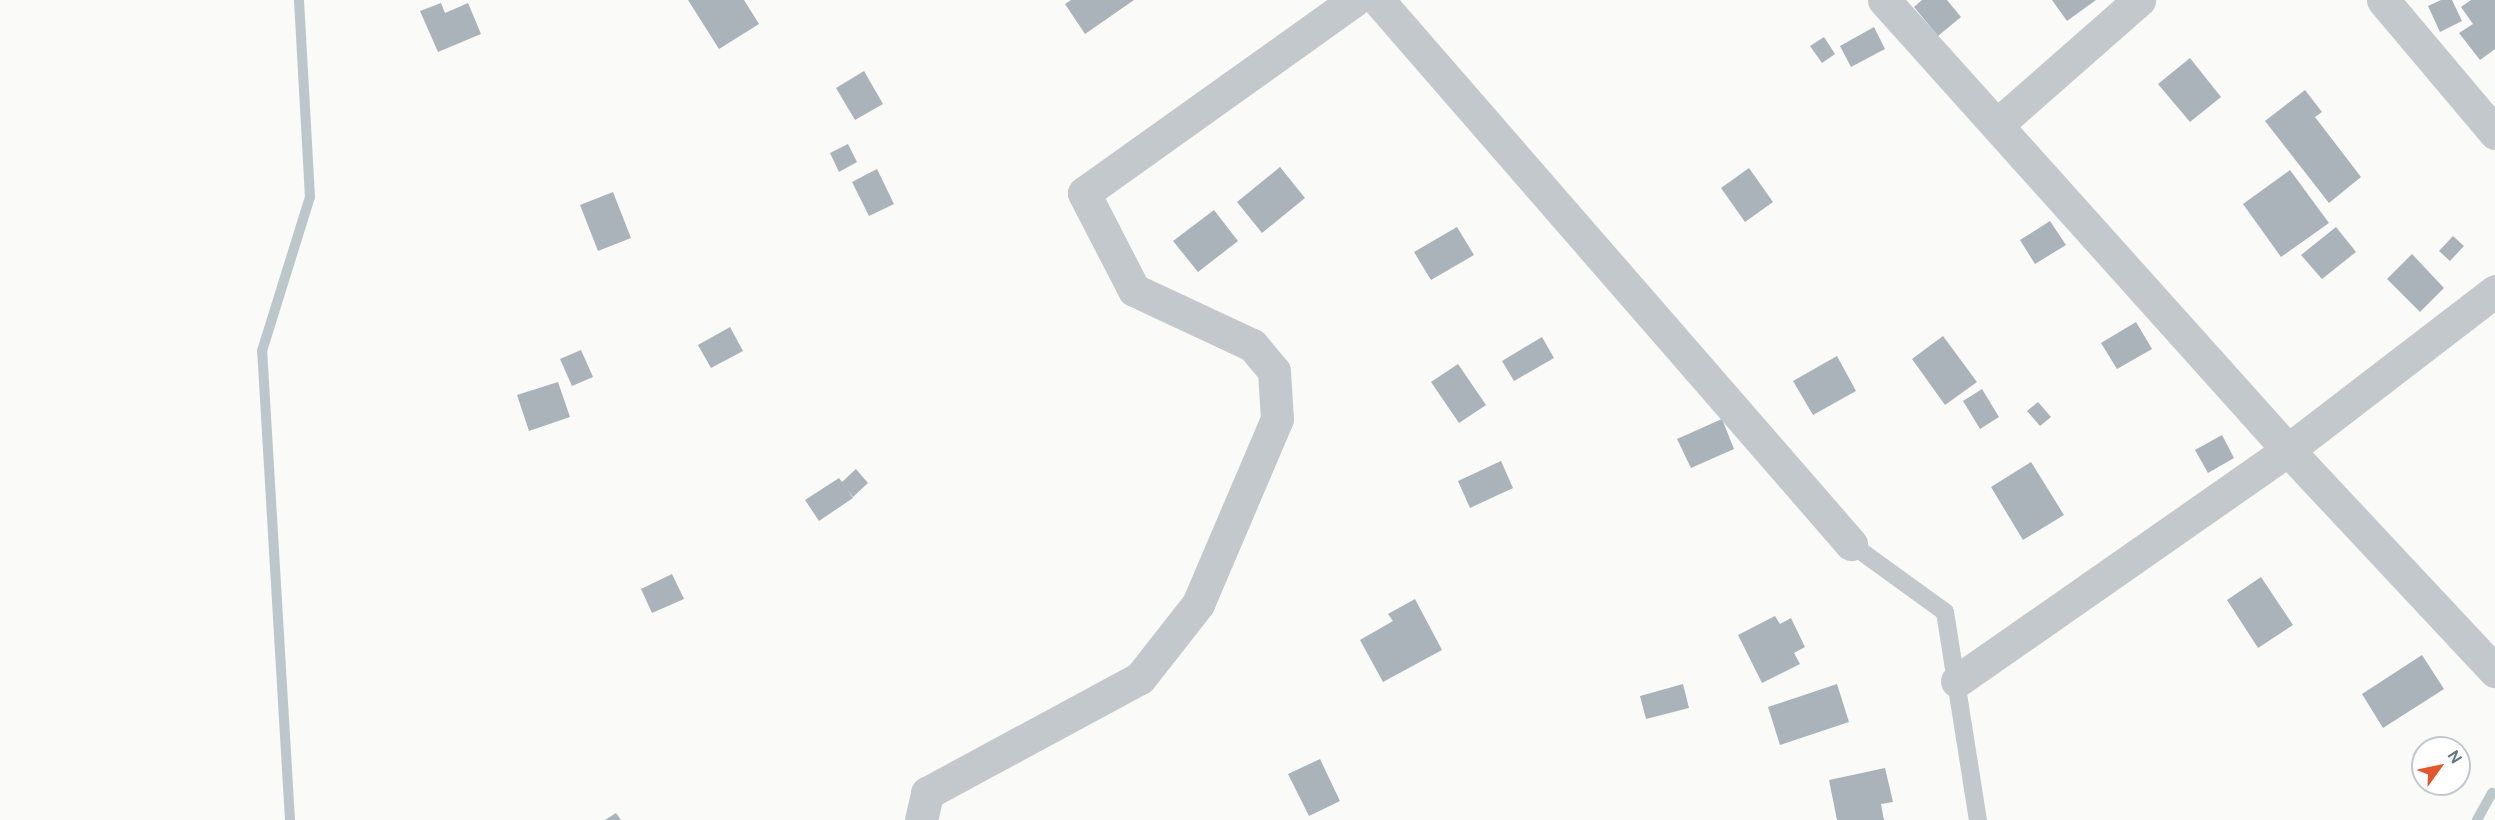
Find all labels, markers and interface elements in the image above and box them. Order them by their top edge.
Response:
north arrow [2411,736,2471,796]
text: N [2443,746,2467,768]

